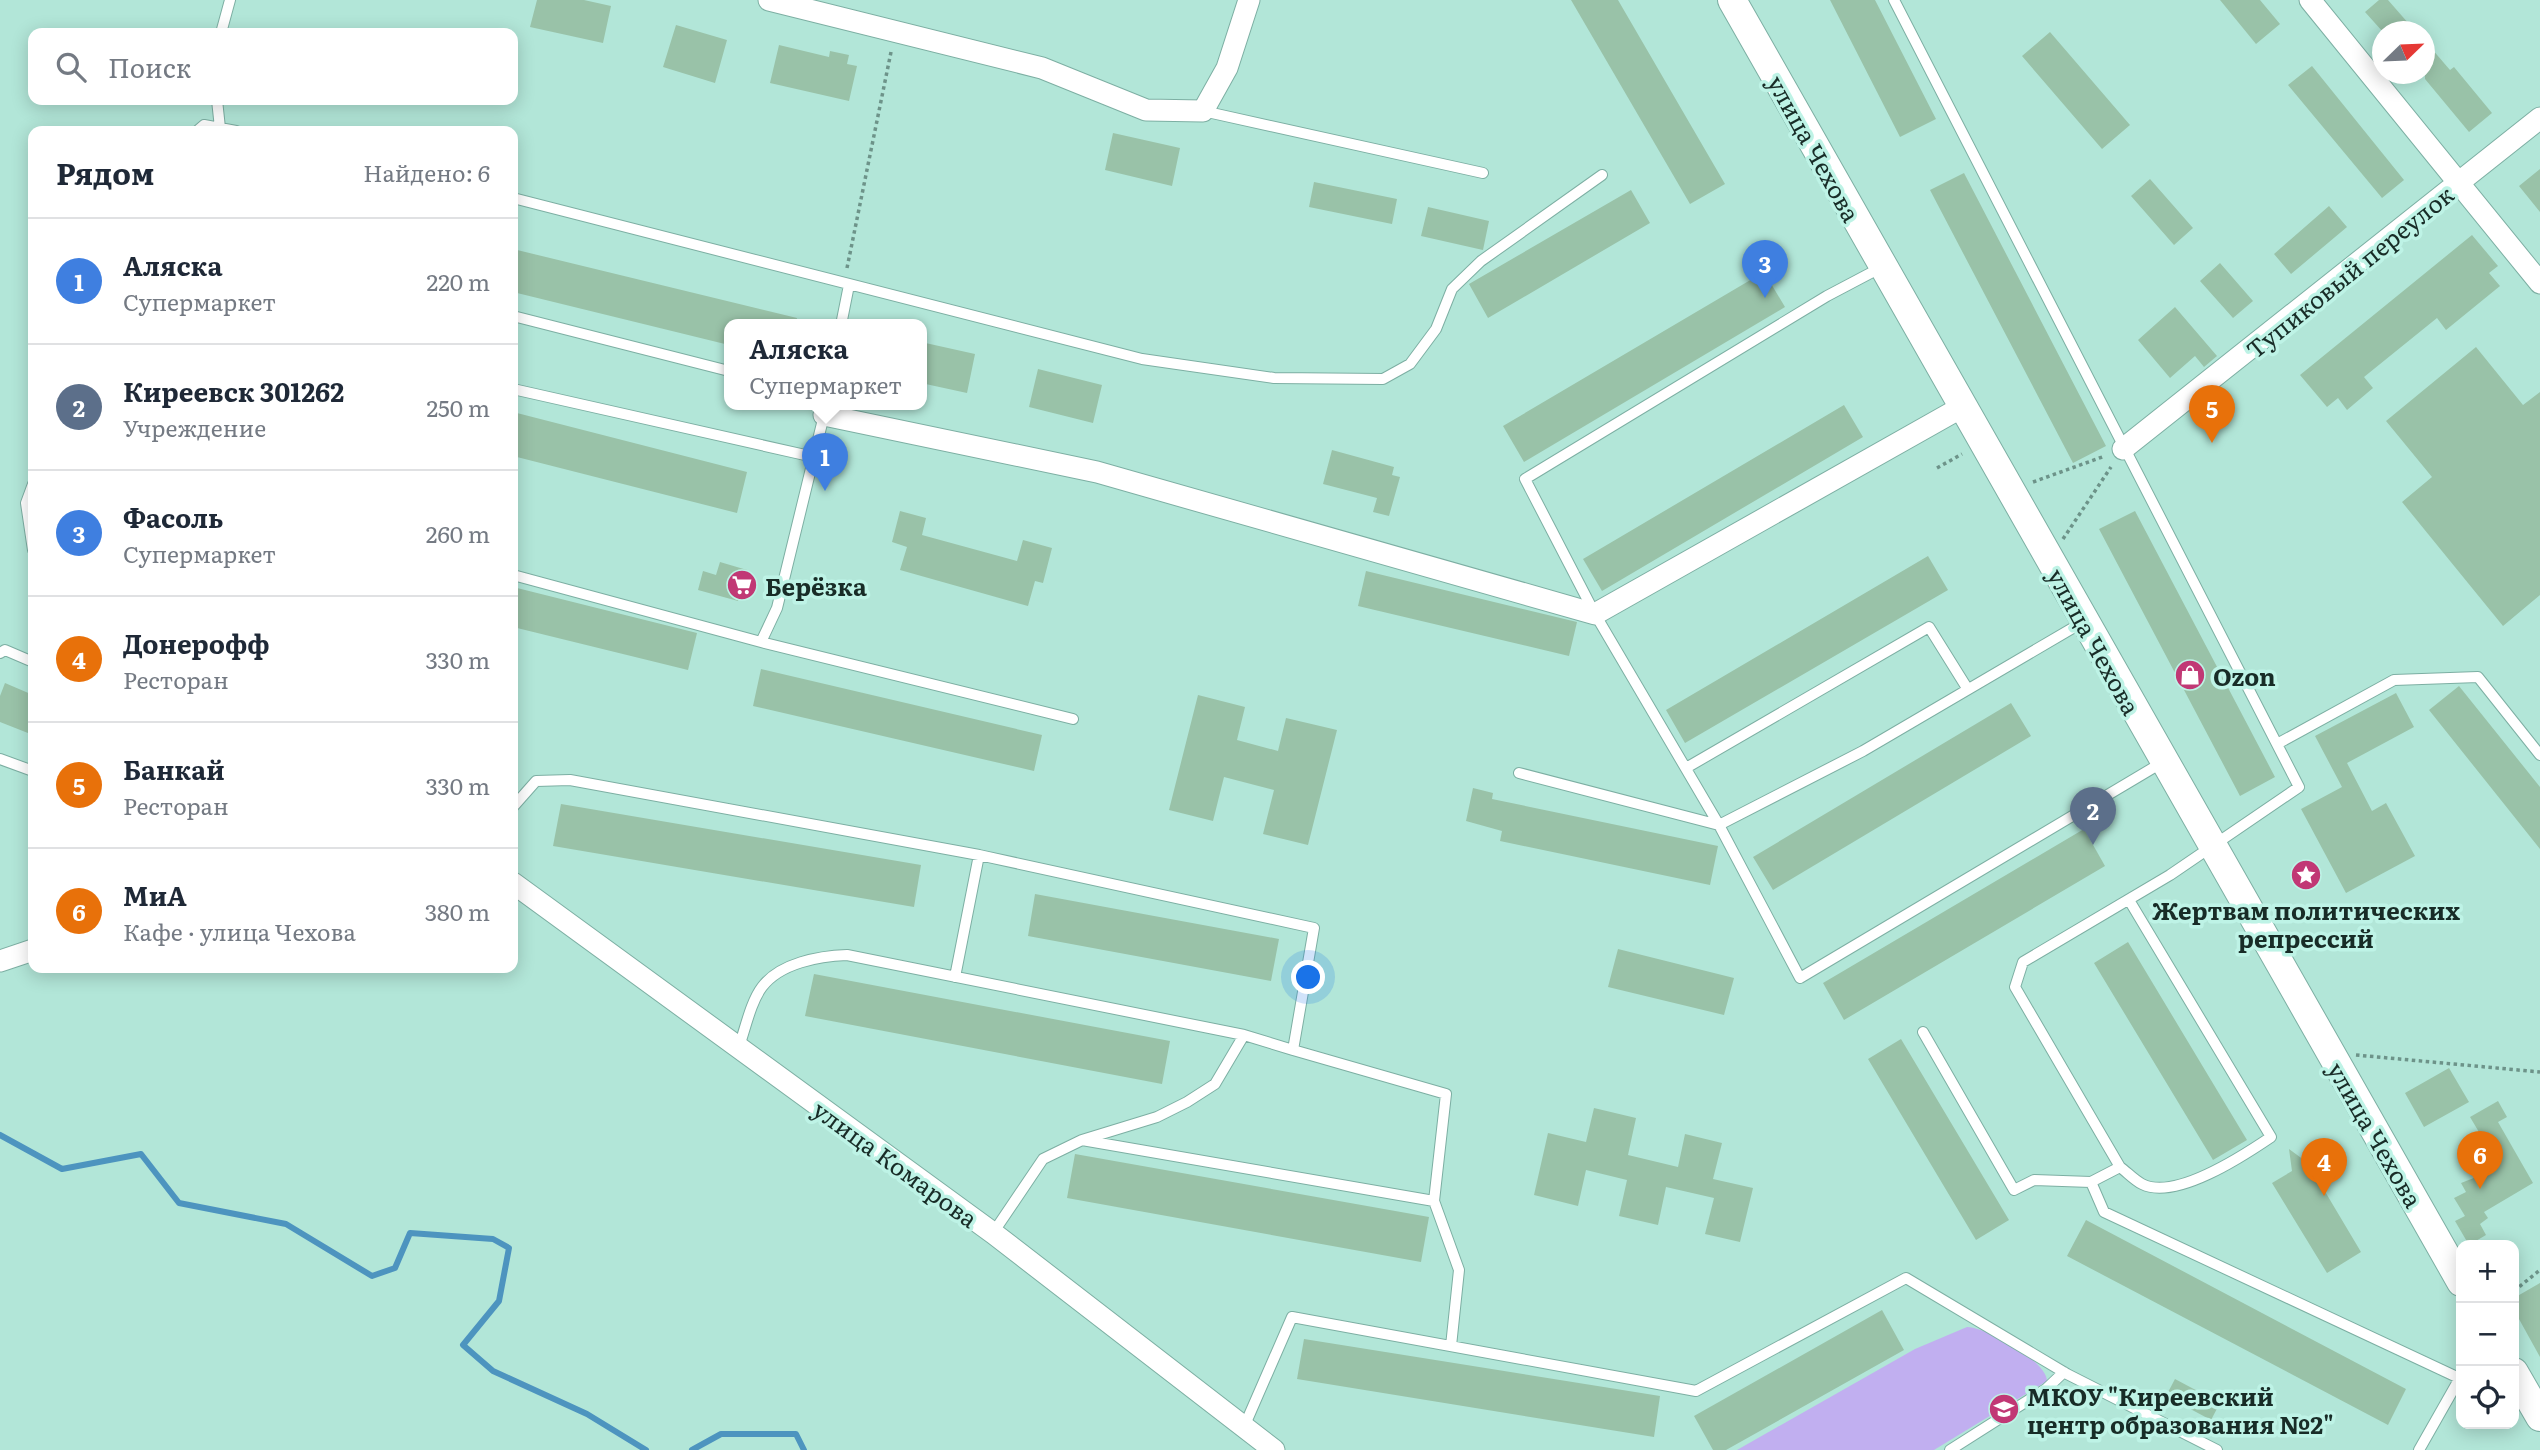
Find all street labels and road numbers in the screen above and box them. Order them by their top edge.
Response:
street label: улица Чехова [1760,68,1870,228]
street label: Тупиковый переулок [2238,176,2460,366]
street label: улица Чехова [2040,561,2150,721]
street label: улица Чехова [2320,1055,2432,1213]
street label: улица Комарова [806,1091,986,1235]

